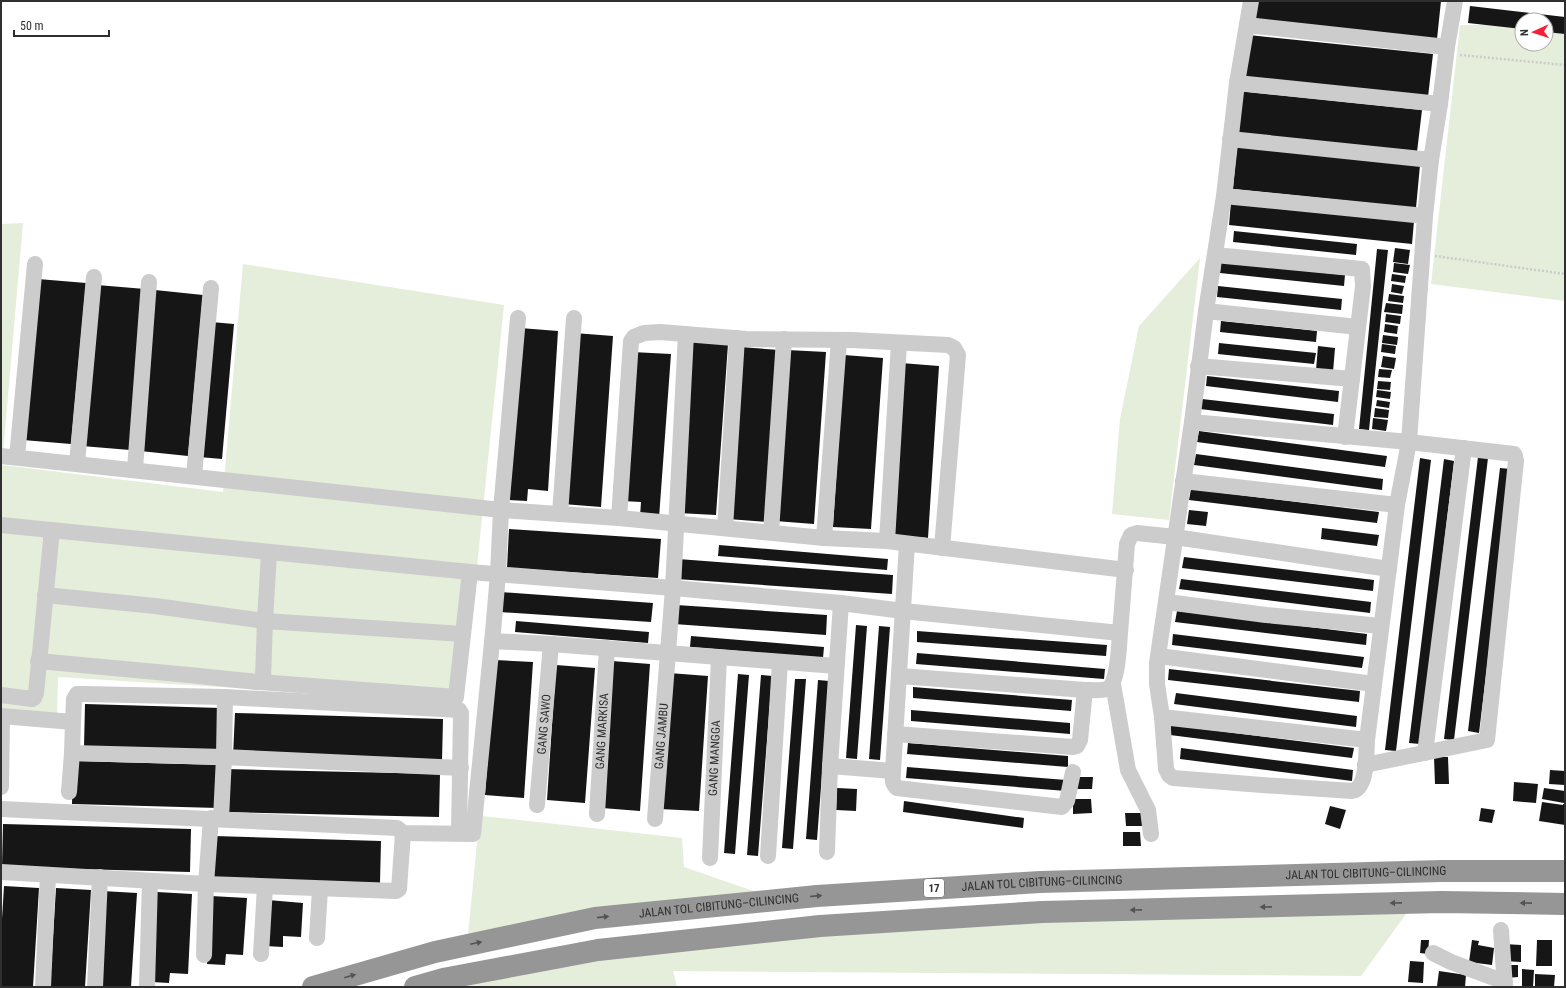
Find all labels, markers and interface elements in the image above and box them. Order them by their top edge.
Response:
scale bar [14,12,109,38]
north arrow [1514,12,1554,52]
text: 50 m [20,19,44,33]
text: N [1518,29,1531,36]
street label: GANG MARKISA [593,692,611,770]
street label: GANG SAWO [534,694,554,755]
street label: GANG JAMBU [652,702,671,770]
street label: GANG MANGGA [706,720,723,796]
street label: JALAN TOL CIBITUNG–CILINCING [1285,864,1446,882]
street label: JALAN TOL CIBITUNG–CILINCING [961,873,1123,894]
road number: 17 [924,879,944,897]
street label: JALAN TOL CIBITUNG–CILINCING [638,891,800,921]
one-way arrow [810,892,822,899]
one-way arrow [1390,900,1402,907]
one-way arrow [1519,900,1532,906]
one-way arrow [1260,903,1272,910]
one-way arrow [1129,907,1142,913]
one-way arrow [597,914,609,921]
one-way arrow [470,940,482,946]
one-way arrow [345,973,357,979]

